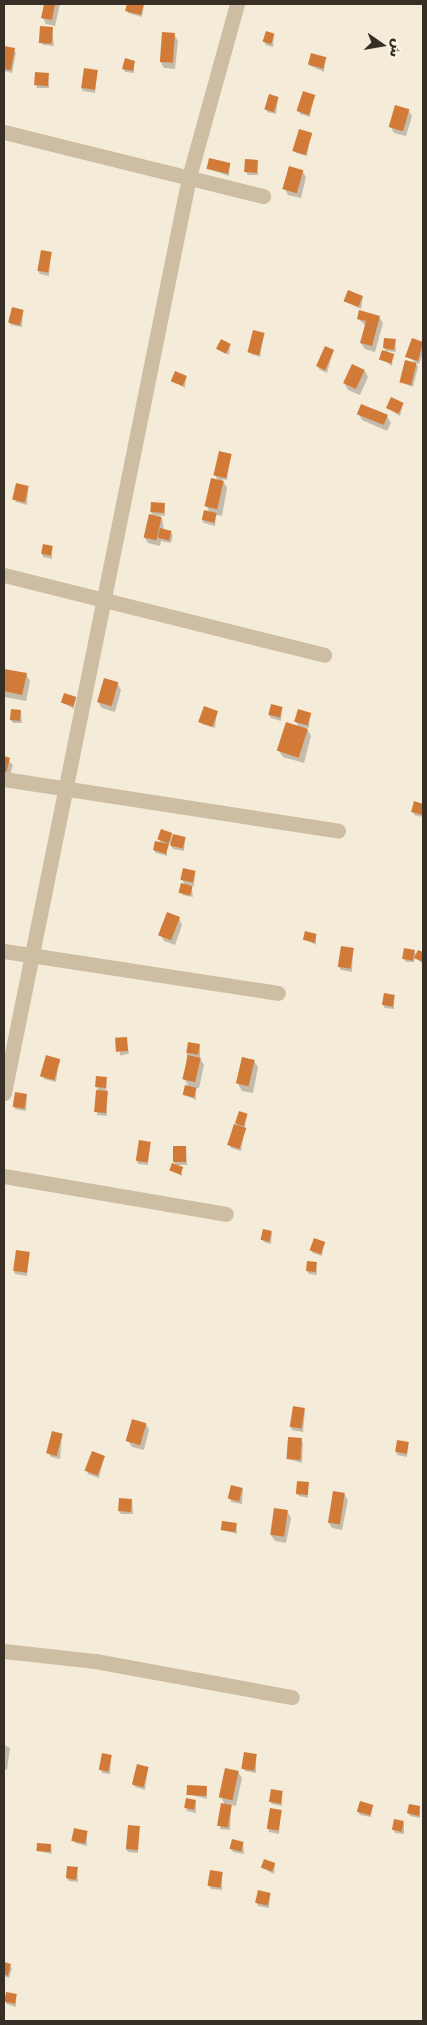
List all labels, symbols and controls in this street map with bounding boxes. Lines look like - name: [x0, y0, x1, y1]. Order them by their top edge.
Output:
- north arrow: [357, 20, 407, 70]
- text: ش: [387, 37, 407, 60]

